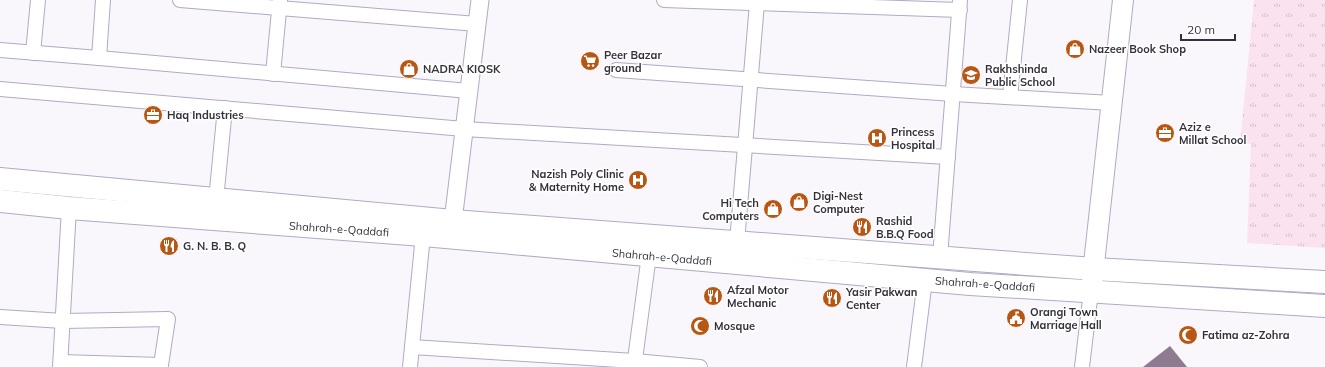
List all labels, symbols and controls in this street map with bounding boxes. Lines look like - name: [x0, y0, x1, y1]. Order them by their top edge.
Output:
- scale bar: [1181, 16, 1235, 42]
- text: 20 m: [1187, 22, 1215, 37]
- shop icon: Nazeer Book Shop: [1064, 38, 1086, 60]
- place label: Nazeer Book Shop: [1089, 42, 1186, 56]
- place label: Peer Bazar ground: [604, 48, 662, 75]
- supermarket icon: Peer Bazar ground: [579, 50, 601, 72]
- shop icon: NADRA KIOSK: [398, 58, 420, 80]
- place label: NADRA KIOSK: [423, 62, 501, 76]
- place label: Rakhshinda Public School: [985, 62, 1055, 89]
- school or university icon: Rakhshinda Public School: [960, 64, 982, 86]
- office icon: Haq Industries: [142, 104, 164, 126]
- place label: Haq Industries: [167, 108, 244, 122]
- place label: Aziz e Millat School: [1179, 120, 1246, 147]
- office icon: Aziz e Millat School: [1154, 122, 1176, 144]
- place label: Princess Hospital: [891, 125, 935, 152]
- hospital icon: Princess Hospital: [866, 127, 888, 149]
- place label: Nazish Poly Clinic & Maternity Home: [529, 167, 624, 194]
- hospital icon: Nazish Poly Clinic & Maternity Home: [627, 169, 649, 191]
- place label: Digi-Nest Computer: [813, 189, 865, 216]
- shop icon: Digi-Nest Computer: [788, 191, 810, 213]
- place label: Hi Tech Computers: [702, 196, 759, 223]
- shop icon: Hi Tech Computers: [762, 198, 784, 220]
- place label: Rashid B.B.Q Food: [876, 214, 934, 241]
- restaurant icon: Rashid B.B.Q Food: [851, 216, 873, 238]
- street label: Shahrah-e-Qaddafi: [289, 219, 389, 239]
- restaurant icon: G. N. B. B. Q: [158, 235, 180, 257]
- place label: G. N. B. B. Q: [183, 239, 246, 253]
- street label: Shahrah-e-Qaddafi: [611, 246, 713, 268]
- street label: Shahrah-e-Qaddafi: [935, 274, 1035, 294]
- place label: Afzal Motor Mechanic: [727, 283, 789, 310]
- restaurant icon: Afzal Motor Mechanic: [702, 285, 724, 307]
- place label: Yasir Pakwan Center: [845, 285, 917, 312]
- restaurant icon: Yasir Pakwan Center: [821, 287, 843, 309]
- place label: Orangi Town Marriage Hall: [1030, 305, 1102, 332]
- public building icon: Orangi Town Marriage Hall: [1005, 307, 1027, 329]
- mosque icon: Mosque: [689, 315, 711, 337]
- place label: Mosque: [714, 319, 755, 333]
- mosque icon: Fatima az-Zohra: [1177, 324, 1199, 346]
- place label: Fatima az-Zohra: [1202, 328, 1290, 342]

